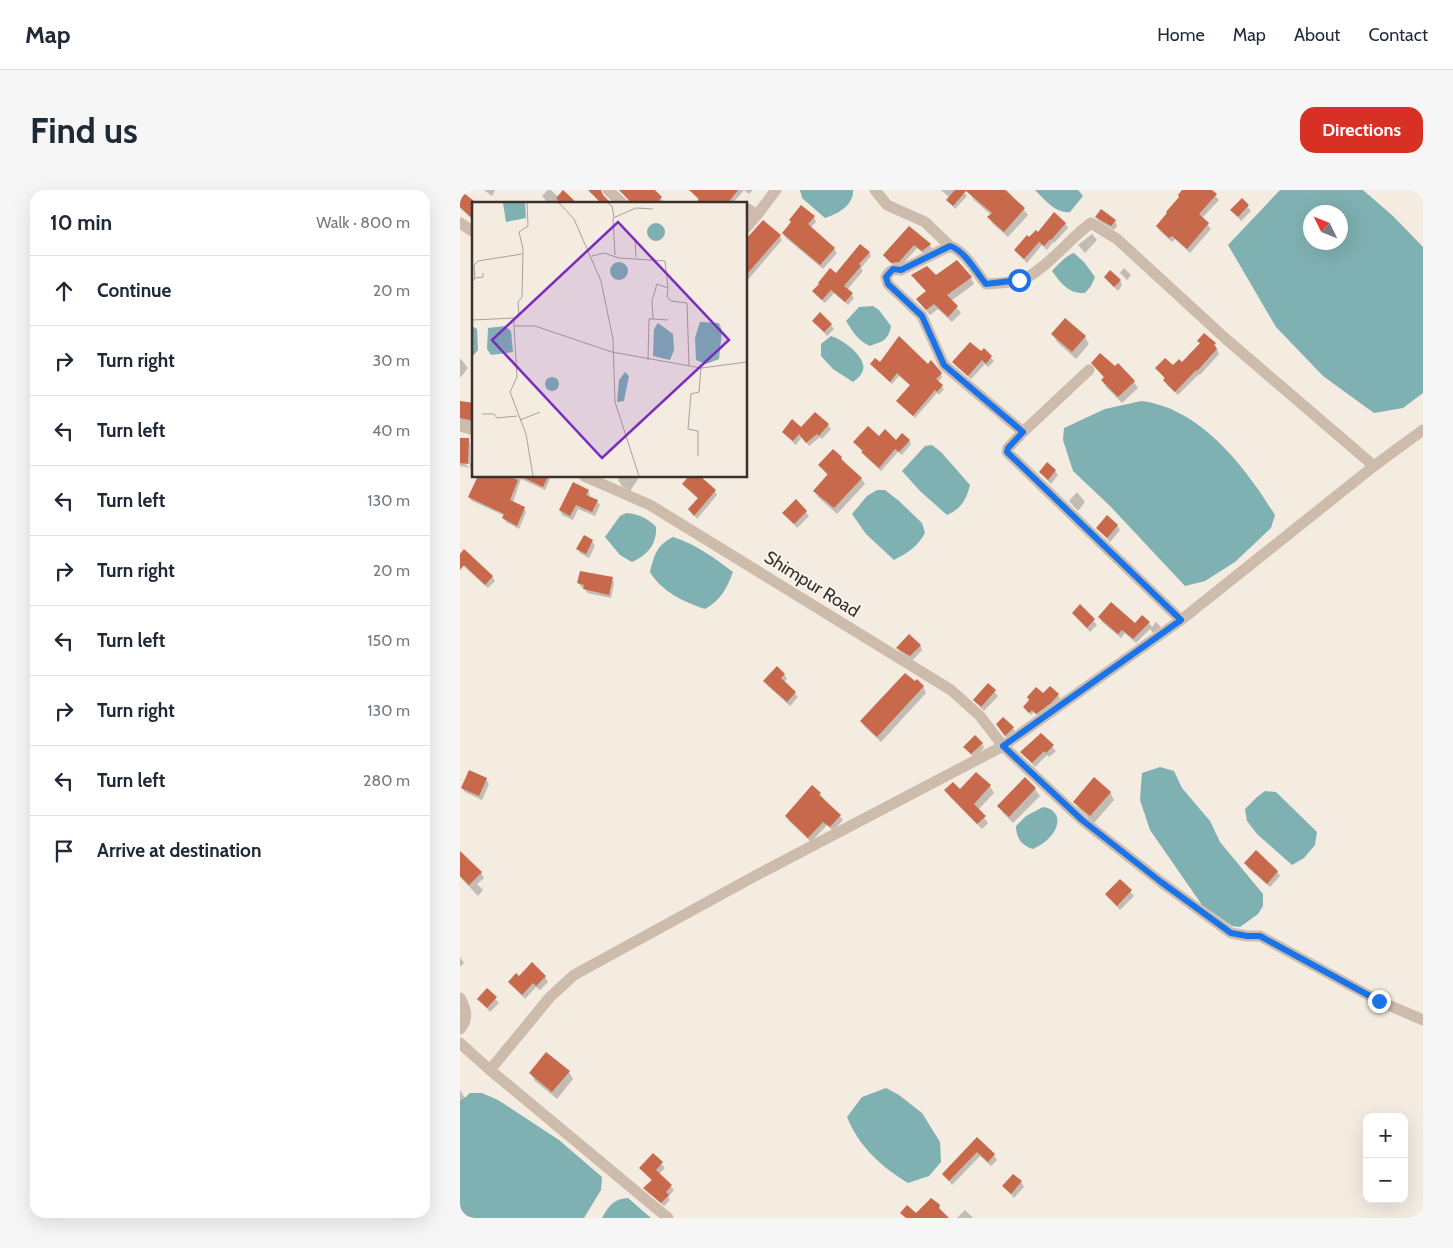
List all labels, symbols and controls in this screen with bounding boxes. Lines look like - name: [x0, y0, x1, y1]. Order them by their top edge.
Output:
- text: Map: [25, 20, 71, 49]
- text: Home: [1157, 24, 1205, 46]
- text: Map: [1233, 24, 1266, 46]
- text: About: [1294, 24, 1340, 46]
- text: Contact: [1368, 24, 1428, 46]
- button: Directions: [1300, 107, 1423, 153]
- text: Find us: [30, 109, 138, 152]
- inset map: [472, 202, 748, 478]
- north arrow: [1303, 205, 1348, 250]
- text: 10 min: [50, 210, 112, 235]
- text: Walk · 800 m: [316, 213, 410, 232]
- route start: [1008, 269, 1031, 292]
- icon: ahead: [50, 277, 78, 305]
- text: Continue: [97, 279, 171, 302]
- text: 20 m: [373, 281, 410, 300]
- icon: right: [50, 347, 78, 375]
- text: Turn right: [97, 349, 175, 372]
- text: 30 m: [373, 351, 410, 370]
- icon: left: [50, 417, 78, 445]
- text: Turn left: [97, 419, 165, 442]
- text: 40 m: [372, 421, 410, 440]
- icon: left: [50, 487, 78, 515]
- text: Turn left: [97, 489, 165, 512]
- text: 130 m: [367, 491, 410, 510]
- street label: Shimpur Road: [760, 546, 864, 622]
- icon: right: [50, 557, 78, 585]
- text: Turn right: [97, 559, 175, 582]
- text: 20 m: [373, 561, 410, 580]
- icon: left: [50, 627, 78, 655]
- text: Turn left: [97, 629, 165, 652]
- text: 150 m: [367, 631, 410, 650]
- icon: right: [50, 697, 78, 725]
- text: Turn right: [97, 699, 175, 722]
- text: 130 m: [367, 701, 410, 720]
- icon: left: [50, 767, 78, 795]
- text: Turn left: [97, 769, 165, 792]
- text: 280 m: [363, 771, 410, 790]
- icon: arrive: [50, 837, 78, 865]
- text: Arrive at destination: [97, 839, 261, 862]
- route end: [1368, 990, 1391, 1013]
- map controls: [1363, 1113, 1408, 1203]
- button: +: [1363, 1113, 1408, 1158]
- button: −: [1363, 1158, 1408, 1203]

